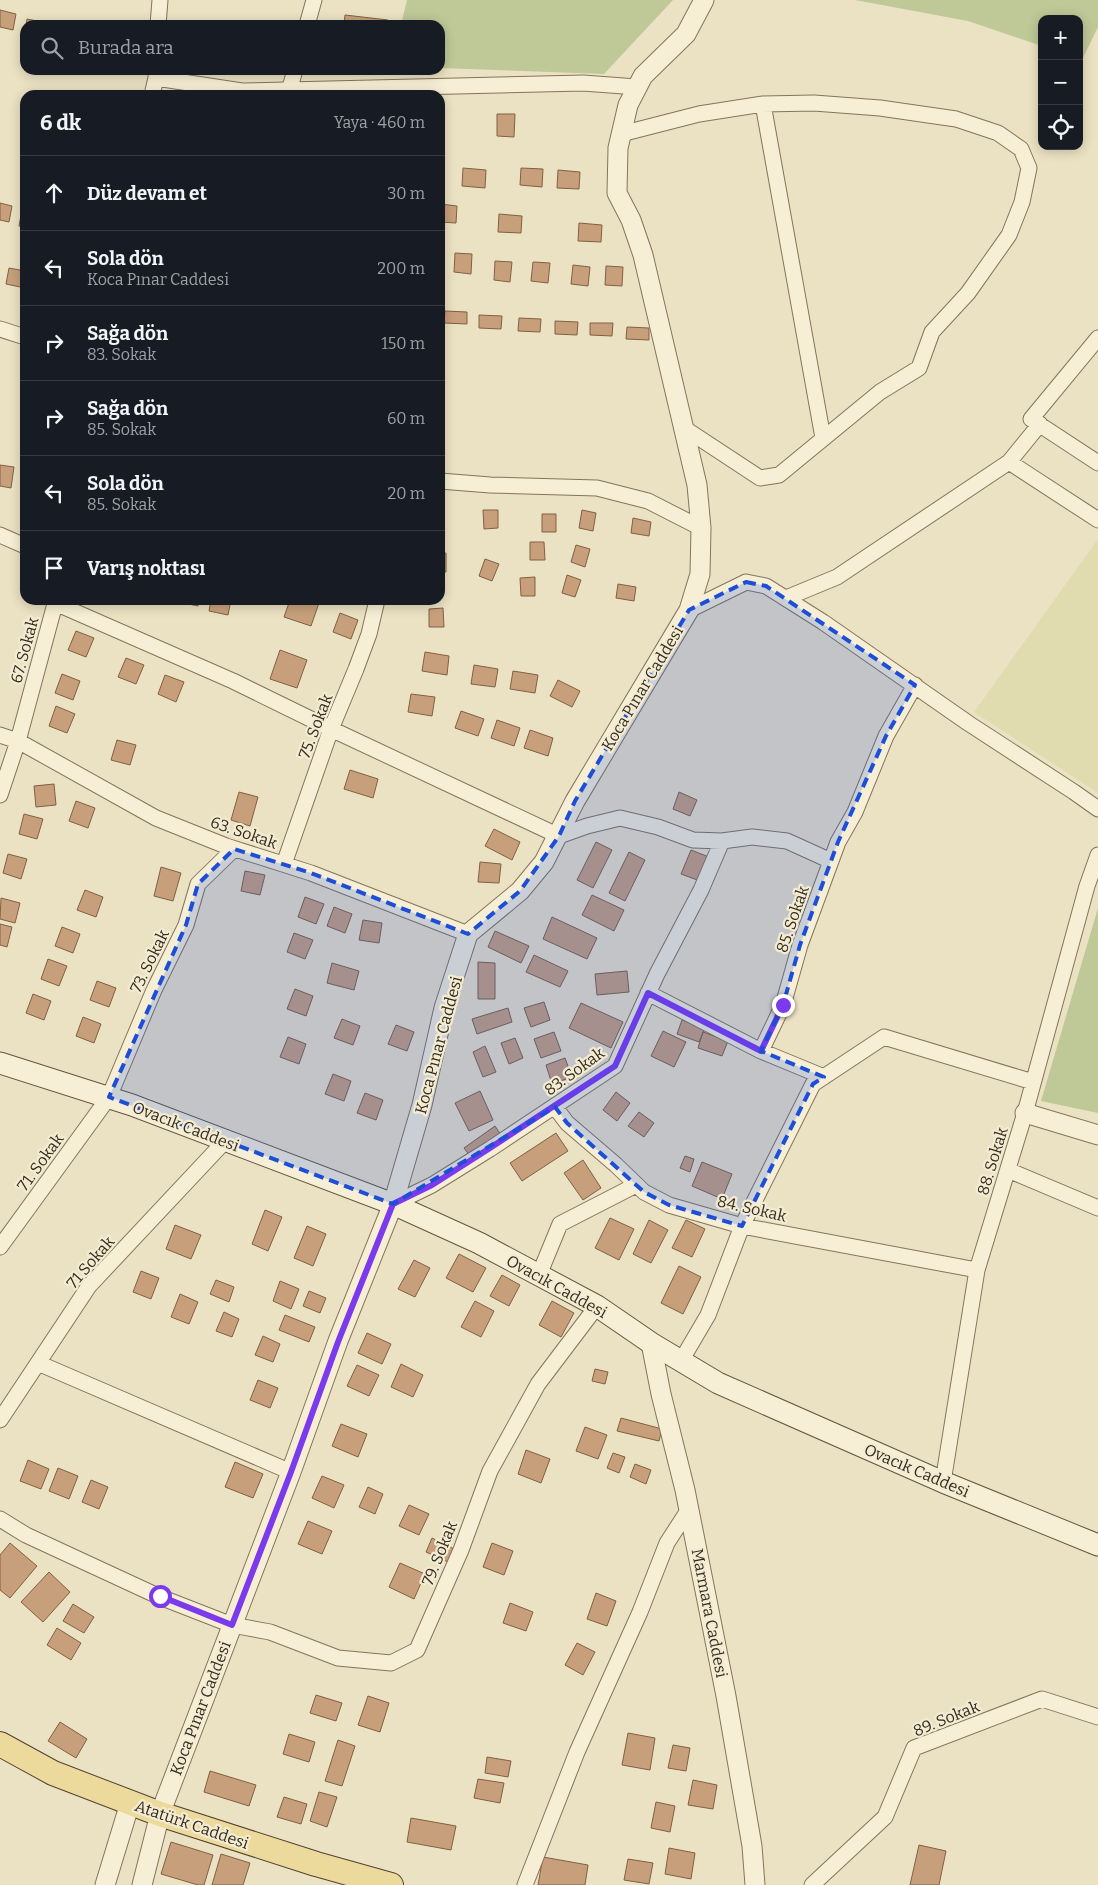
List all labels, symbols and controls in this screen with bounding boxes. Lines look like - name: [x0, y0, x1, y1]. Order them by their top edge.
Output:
- map controls: [1038, 15, 1083, 150]
- button: +: [1038, 15, 1083, 60]
- search box: [20, 20, 445, 75]
- icon: search: [38, 34, 66, 62]
- text: Burada ara: [78, 36, 174, 59]
- button: −: [1038, 60, 1083, 105]
- button: locate: [1038, 105, 1083, 150]
- text: 6 dk: [40, 110, 81, 136]
- text: Yaya · 460 m: [334, 113, 425, 132]
- icon: ahead: [40, 179, 68, 207]
- text: Düz devam et: [87, 182, 207, 205]
- text: 30 m: [387, 184, 425, 203]
- text: Sola dön: [87, 247, 164, 270]
- icon: left: [40, 254, 68, 282]
- text: 200 m: [377, 259, 425, 278]
- text: Koca Pınar Caddesi: [87, 270, 229, 289]
- text: Sağa dön: [87, 322, 168, 345]
- icon: right: [40, 329, 68, 357]
- text: 150 m: [381, 334, 425, 353]
- text: 83. Sokak: [87, 345, 156, 364]
- text: Sağa dön: [87, 397, 168, 420]
- icon: right: [40, 404, 68, 432]
- text: 60 m: [387, 409, 425, 428]
- text: 85. Sokak: [87, 420, 156, 439]
- text: Sola dön: [87, 472, 164, 495]
- icon: left: [40, 479, 68, 507]
- text: 20 m: [388, 484, 425, 503]
- text: 85. Sokak: [87, 495, 156, 514]
- icon: arrive: [40, 554, 68, 582]
- text: Varış noktası: [87, 557, 205, 580]
- street label: 67. Sokak: [7, 615, 42, 685]
- street label: Koca Pınar Caddesi: [598, 622, 687, 754]
- street label: 75. Sokak: [294, 691, 336, 761]
- street label: 63. Sokak: [208, 812, 280, 853]
- street label: 85. Sokak: [772, 883, 813, 955]
- street label: 73. Sokak: [126, 927, 173, 996]
- street label: Koca Pınar Caddesi: [411, 974, 466, 1116]
- route end: [772, 994, 795, 1017]
- street label: 83. Sokak: [541, 1043, 608, 1099]
- street label: Ovacık Caddesi: [130, 1097, 242, 1156]
- street label: 88. Sokak: [973, 1125, 1012, 1197]
- street label: 71. Sokak: [13, 1130, 68, 1195]
- street label: 84. Sokak: [715, 1191, 788, 1226]
- street label: 71 Sokak: [63, 1232, 118, 1292]
- street label: Ovacık Caddesi: [503, 1251, 611, 1322]
- street label: Ovacık Caddesi: [861, 1440, 972, 1501]
- street label: 79. Sokak: [418, 1518, 461, 1588]
- street label: Marmara Caddesi: [688, 1547, 731, 1679]
- route start: [149, 1585, 172, 1608]
- street label: Koca Pınar Caddesi: [166, 1638, 235, 1778]
- street label: 89. Sokak: [910, 1697, 982, 1740]
- street label: Atatürk Caddesi: [133, 1796, 251, 1853]

